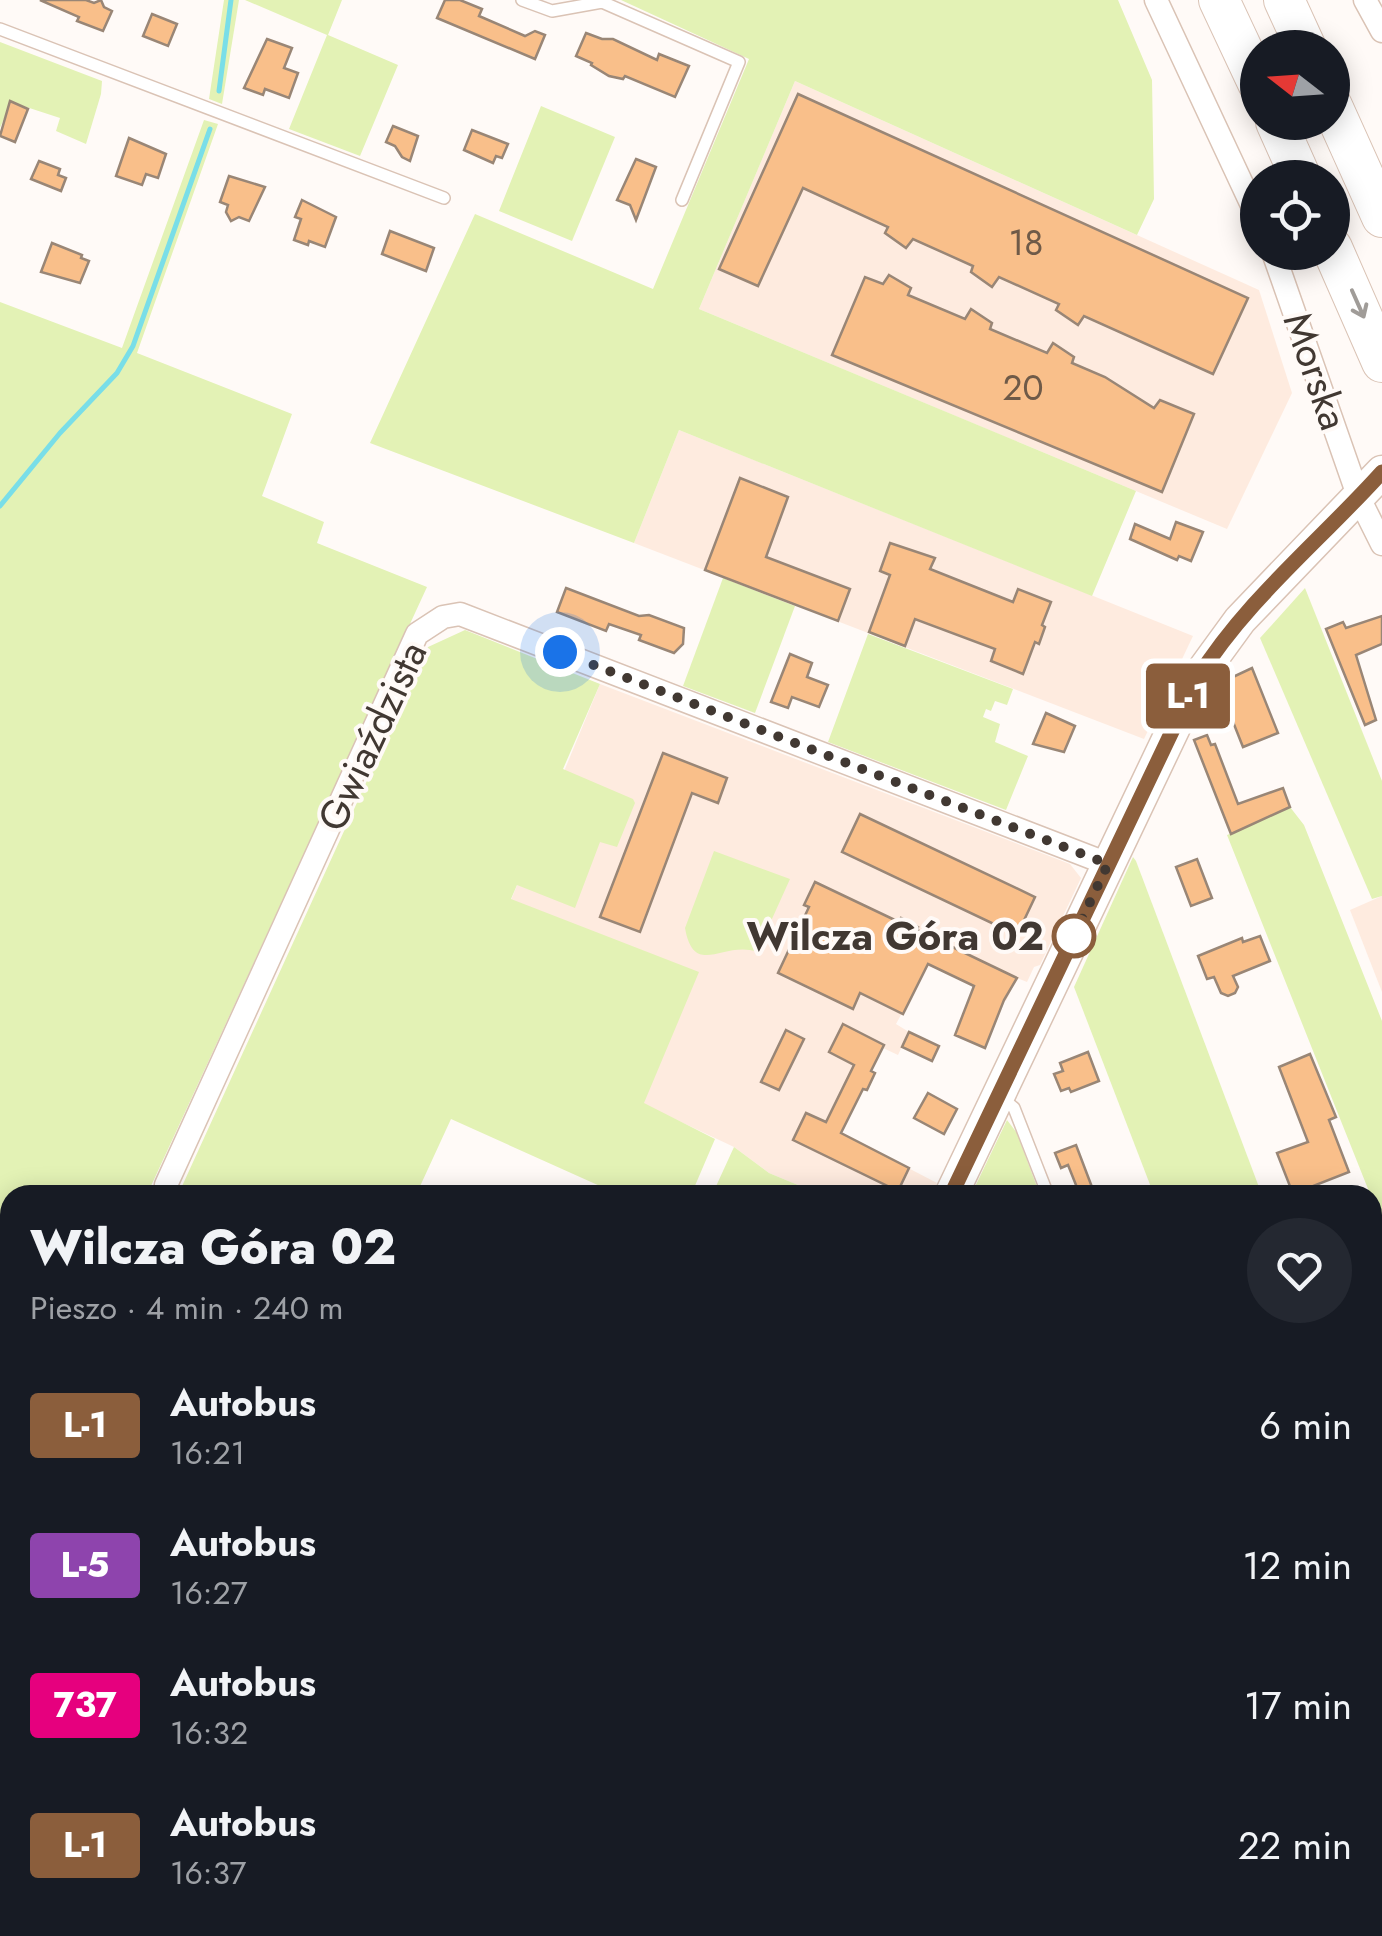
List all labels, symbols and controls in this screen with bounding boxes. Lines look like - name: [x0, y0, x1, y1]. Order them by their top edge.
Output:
- north arrow: [1240, 30, 1350, 140]
- map controls: [1240, 30, 1350, 270]
- button: locate: [1240, 160, 1350, 270]
- house number: 18: [1009, 218, 1043, 268]
- one-way arrow: [1350, 288, 1368, 319]
- street label: Morska: [1269, 304, 1363, 438]
- house number: 20: [1003, 363, 1043, 413]
- your location: [535, 627, 585, 677]
- street label: Gwiaździsta: [303, 632, 441, 840]
- line badge: L-1: [1130, 664, 1246, 728]
- text: L-1: [1166, 671, 1210, 721]
- place label: Wilcza Góra 02: [746, 907, 1044, 965]
- marker: Wilcza Góra 02: [1053, 915, 1095, 957]
- text: Wilcza Góra 02: [30, 1213, 396, 1282]
- button: heart: [1247, 1218, 1352, 1323]
- text: Pieszo · 4 min · 240 m: [30, 1285, 344, 1331]
- text: Autobus: [170, 1375, 316, 1430]
- text: 6 min: [1259, 1398, 1352, 1453]
- text: L-1: [63, 1400, 107, 1450]
- text: 16:21: [170, 1430, 245, 1476]
- text: Autobus: [170, 1515, 316, 1570]
- text: 12 min: [1242, 1538, 1352, 1593]
- text: L-5: [61, 1540, 109, 1590]
- text: 16:27: [170, 1570, 247, 1616]
- text: Autobus: [170, 1655, 316, 1710]
- text: 17 min: [1244, 1678, 1352, 1733]
- text: 737: [53, 1680, 117, 1730]
- text: 16:32: [170, 1710, 248, 1756]
- text: Autobus: [170, 1795, 316, 1850]
- text: 22 min: [1238, 1818, 1352, 1873]
- text: L-1: [63, 1820, 107, 1870]
- text: 16:37: [170, 1850, 246, 1896]

